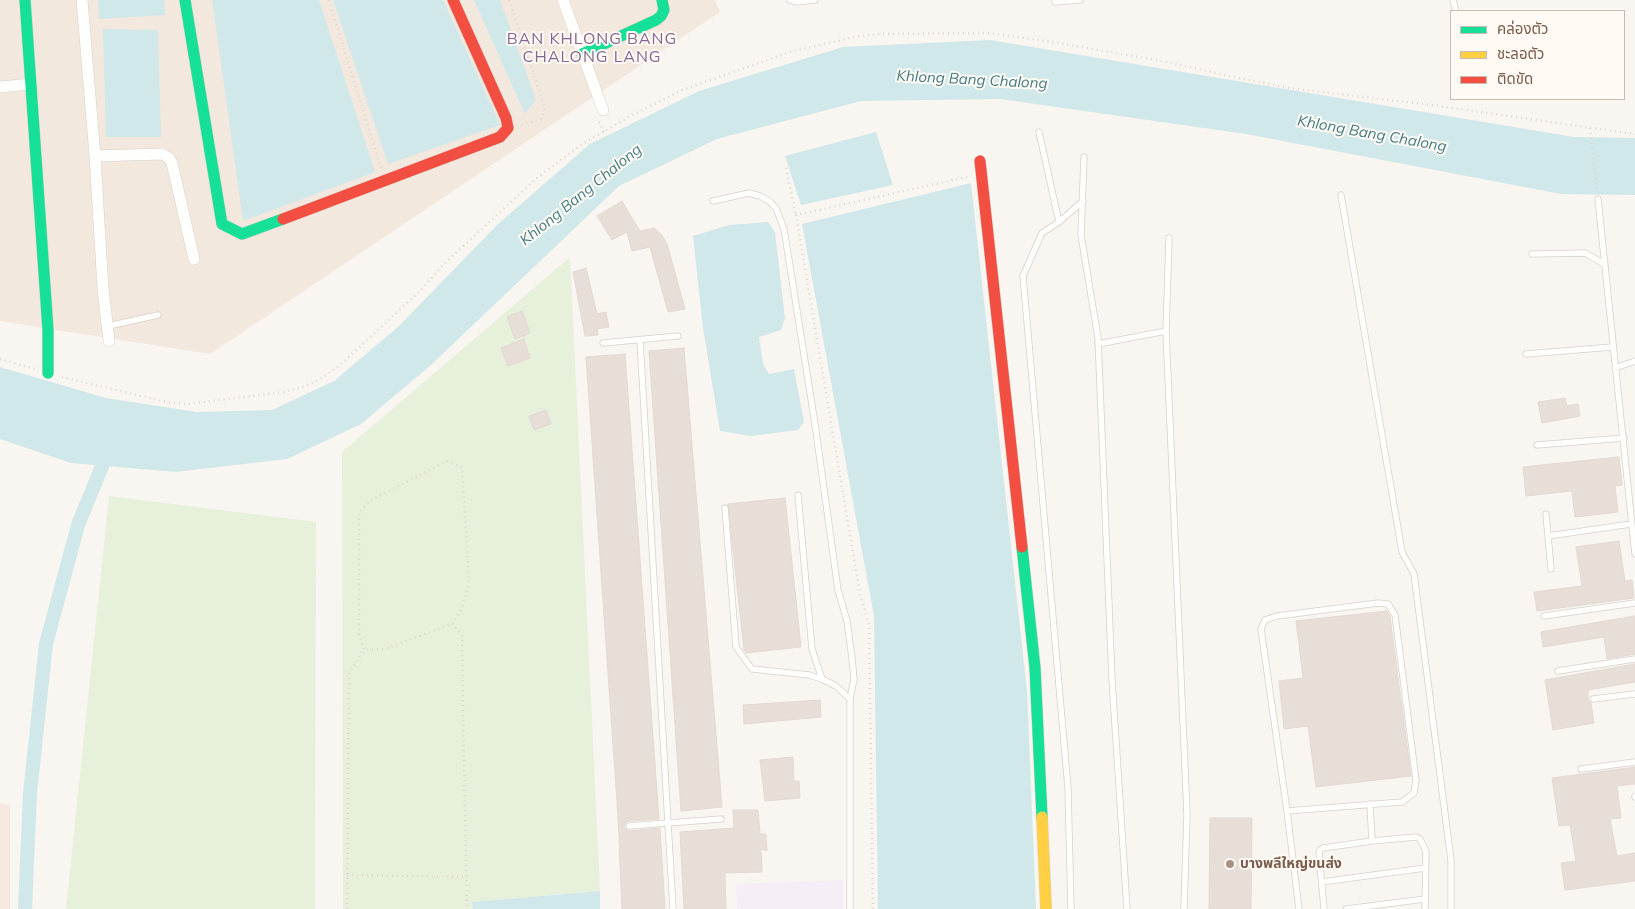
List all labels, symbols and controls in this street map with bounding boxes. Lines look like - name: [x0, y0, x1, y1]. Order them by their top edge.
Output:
- legend: [1450, 10, 1625, 100]
- text: คล่องตัว: [1497, 19, 1548, 38]
- district label: BAN KHLONG BANG CHALONG LANG: [505, 29, 679, 67]
- text: ชะลอตัว: [1497, 44, 1544, 63]
- water label: Khlong Bang Chalong: [896, 67, 1048, 93]
- text: ติดขัด: [1497, 69, 1533, 88]
- water label: Khlong Bang Chalong: [1296, 112, 1448, 156]
- water label: Khlong Bang Chalong: [517, 140, 645, 250]
- place label: บางพลีใหญ่ขนส่ง: [1240, 856, 1342, 872]
- marker: บางพลีใหญ่ขนส่ง: [1224, 858, 1236, 870]

